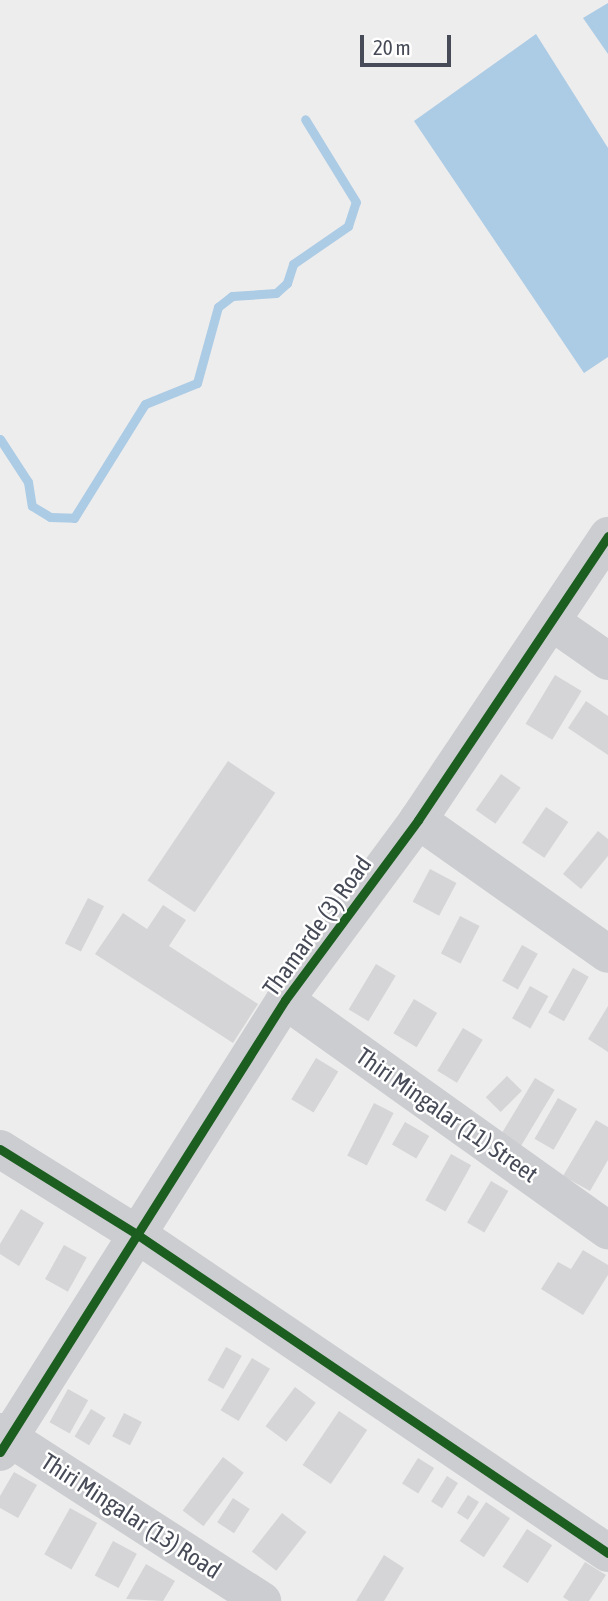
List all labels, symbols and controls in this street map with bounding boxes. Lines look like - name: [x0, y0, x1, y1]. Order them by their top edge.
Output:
- scale bar: [363, 21, 454, 65]
- text: 20 m: [373, 35, 411, 59]
- street label: Thamarde (3) Road: [257, 850, 377, 1002]
- street label: Thiri Mingalar (11) Street: [351, 1041, 543, 1189]
- street label: Thiri Mingalar (13) Road: [36, 1447, 226, 1585]

